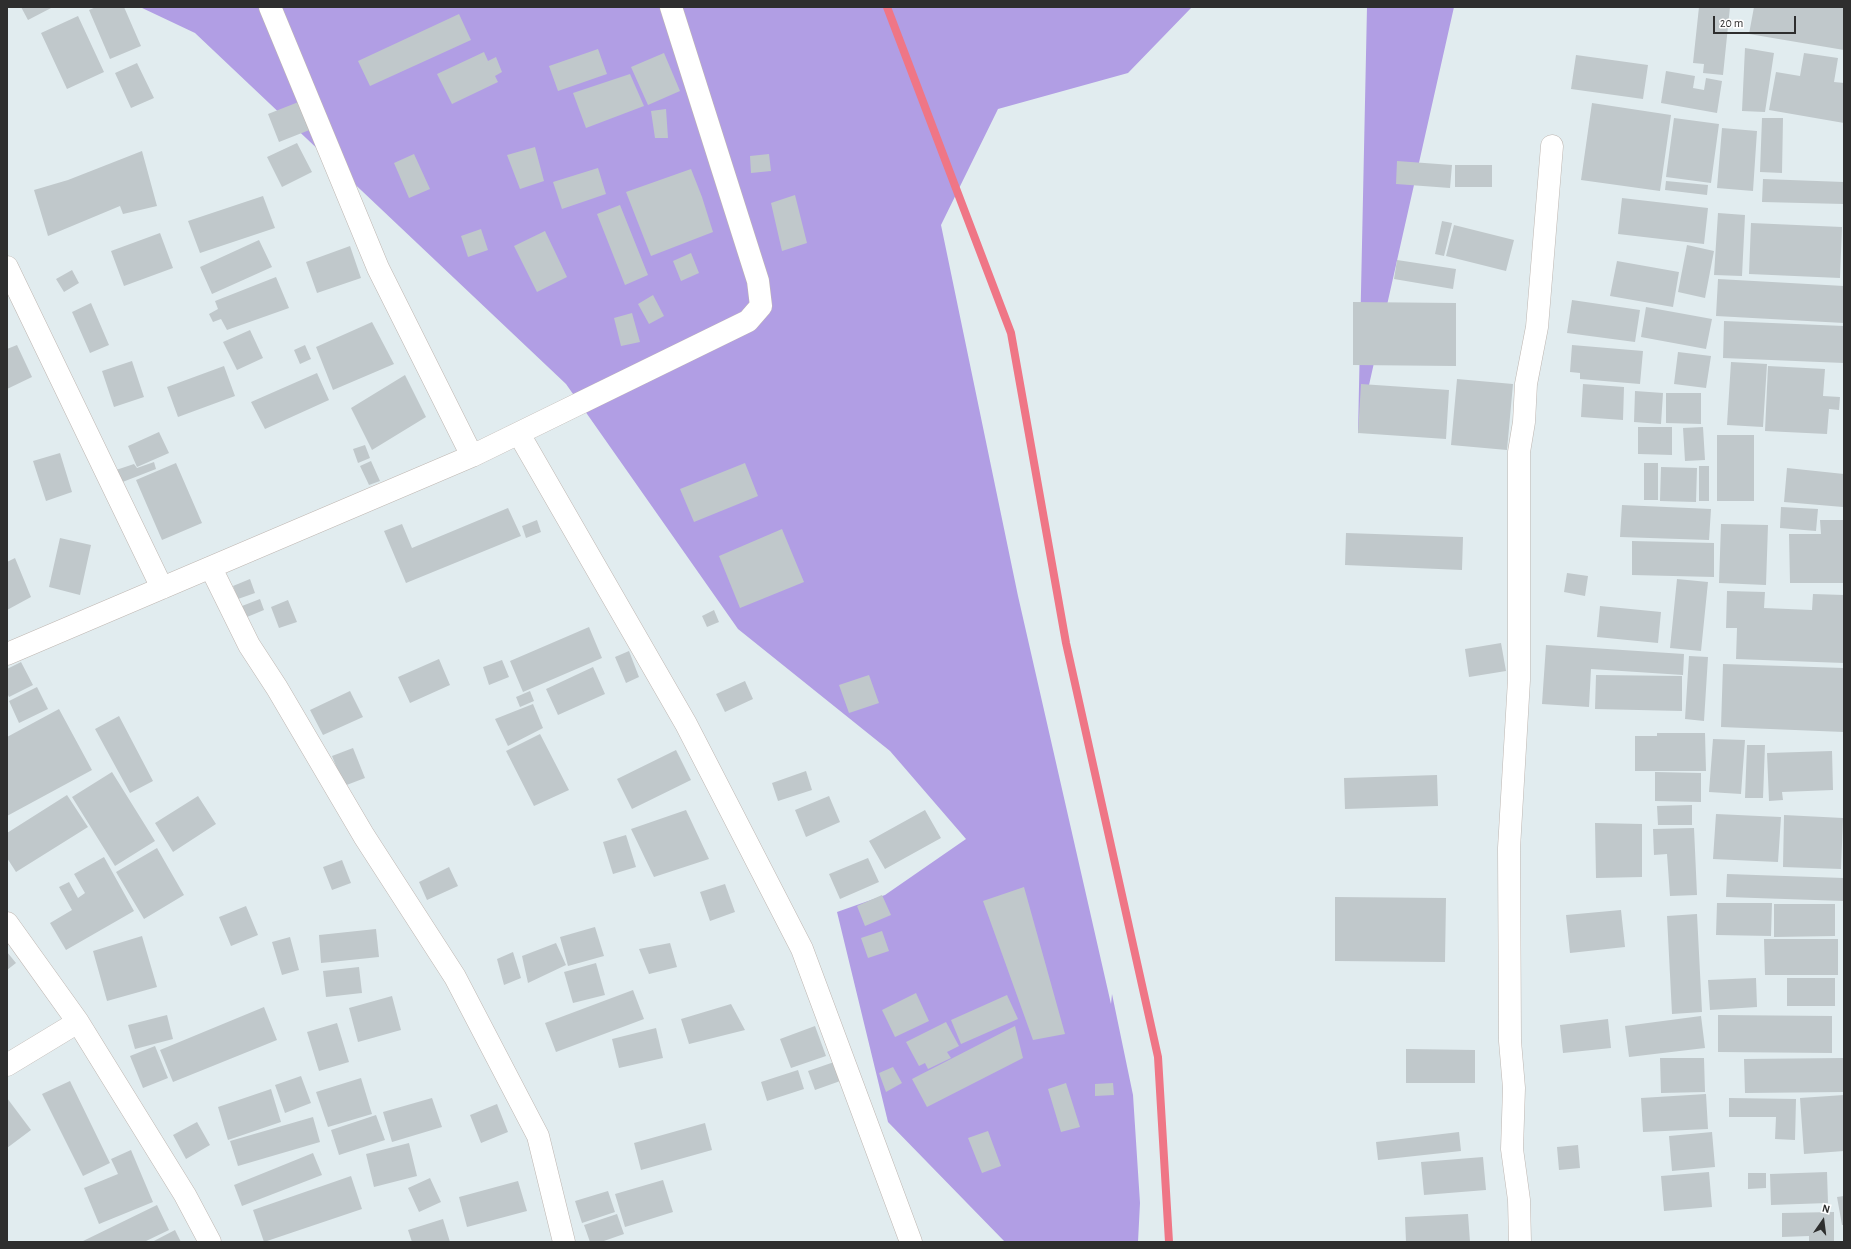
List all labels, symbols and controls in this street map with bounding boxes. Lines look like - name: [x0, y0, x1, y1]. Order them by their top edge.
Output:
- scale bar: [1715, 8, 1798, 34]
- text: 20 m: [1720, 17, 1743, 29]
- north arrow: [1803, 1201, 1843, 1241]
- text: N: [1821, 1203, 1831, 1215]

